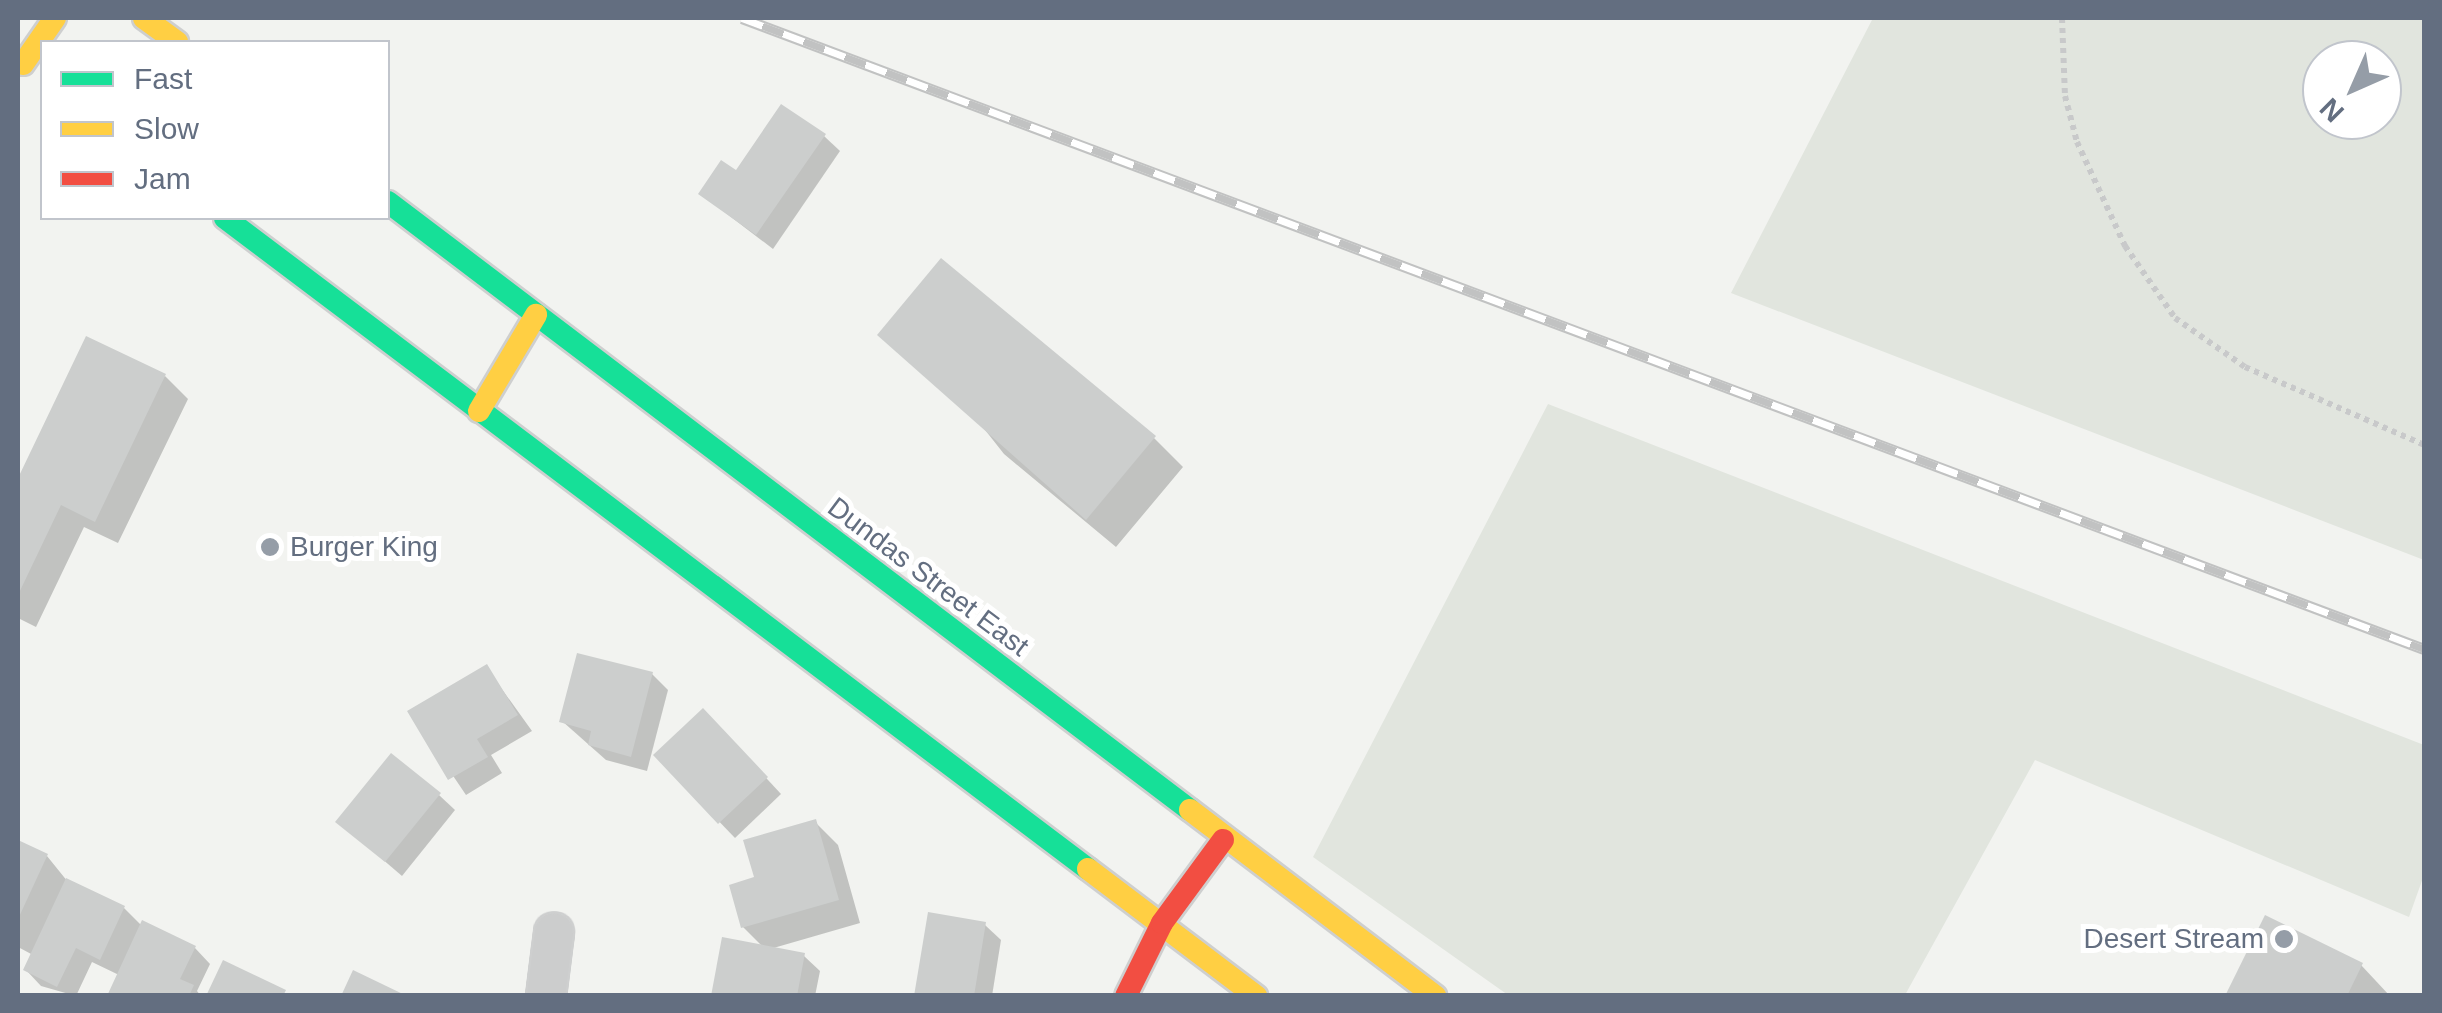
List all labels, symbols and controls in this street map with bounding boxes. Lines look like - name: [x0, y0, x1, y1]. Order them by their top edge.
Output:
- legend: [40, 40, 390, 220]
- north arrow: [2302, 40, 2402, 140]
- text: Fast: [134, 62, 192, 95]
- text: N: [2314, 92, 2350, 128]
- text: Slow: [134, 112, 199, 145]
- text: Jam: [134, 162, 191, 195]
- street label: Dundas Street East: [821, 491, 1035, 663]
- place label: Burger King: [290, 530, 438, 564]
- marker: Burger King: [259, 536, 281, 558]
- place label: Desert Stream: [2084, 922, 2264, 956]
- marker: Desert Stream: [2273, 928, 2295, 950]

